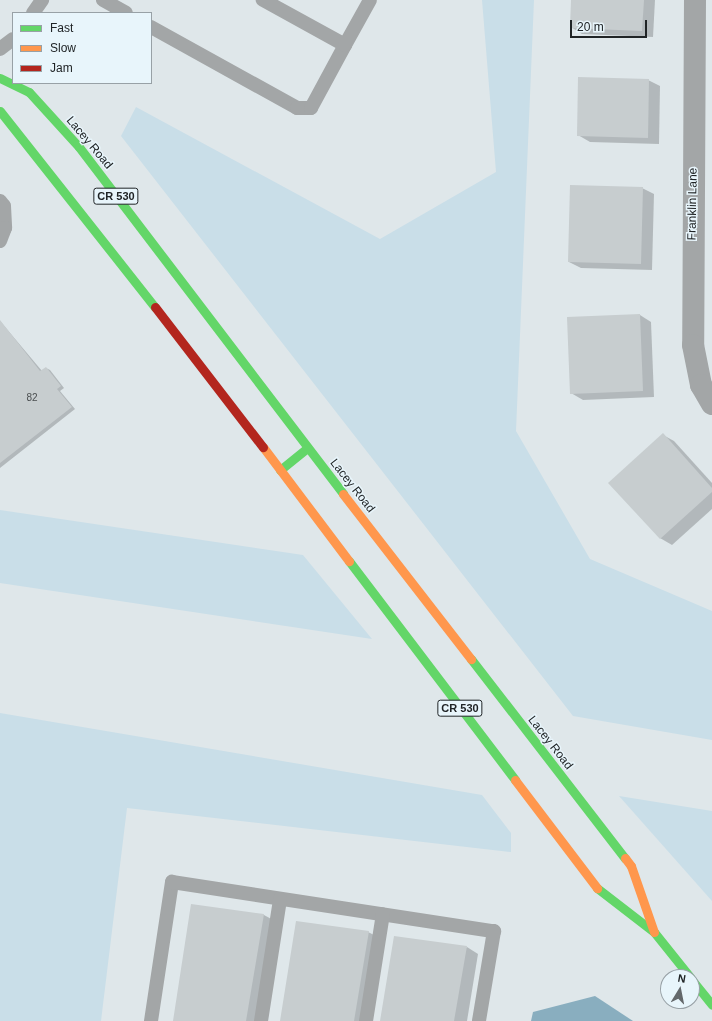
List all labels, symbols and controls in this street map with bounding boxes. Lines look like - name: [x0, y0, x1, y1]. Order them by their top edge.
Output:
- legend: [12, 12, 152, 84]
- scale bar: [572, 12, 649, 38]
- text: 20 m: [577, 20, 604, 34]
- text: Fast: [50, 21, 73, 35]
- text: Slow: [50, 41, 76, 55]
- text: Jam: [50, 61, 73, 75]
- street label: Lacey Road: [63, 114, 115, 172]
- street label: Franklin Lane: [685, 168, 701, 240]
- road number: CR 530: [93, 187, 139, 205]
- house number: 82: [26, 392, 38, 404]
- street label: Lacey Road: [327, 456, 377, 516]
- road number: CR 530: [437, 699, 483, 717]
- street label: Lacey Road: [525, 713, 575, 773]
- north arrow: [660, 969, 700, 1009]
- text: N: [677, 972, 687, 985]

